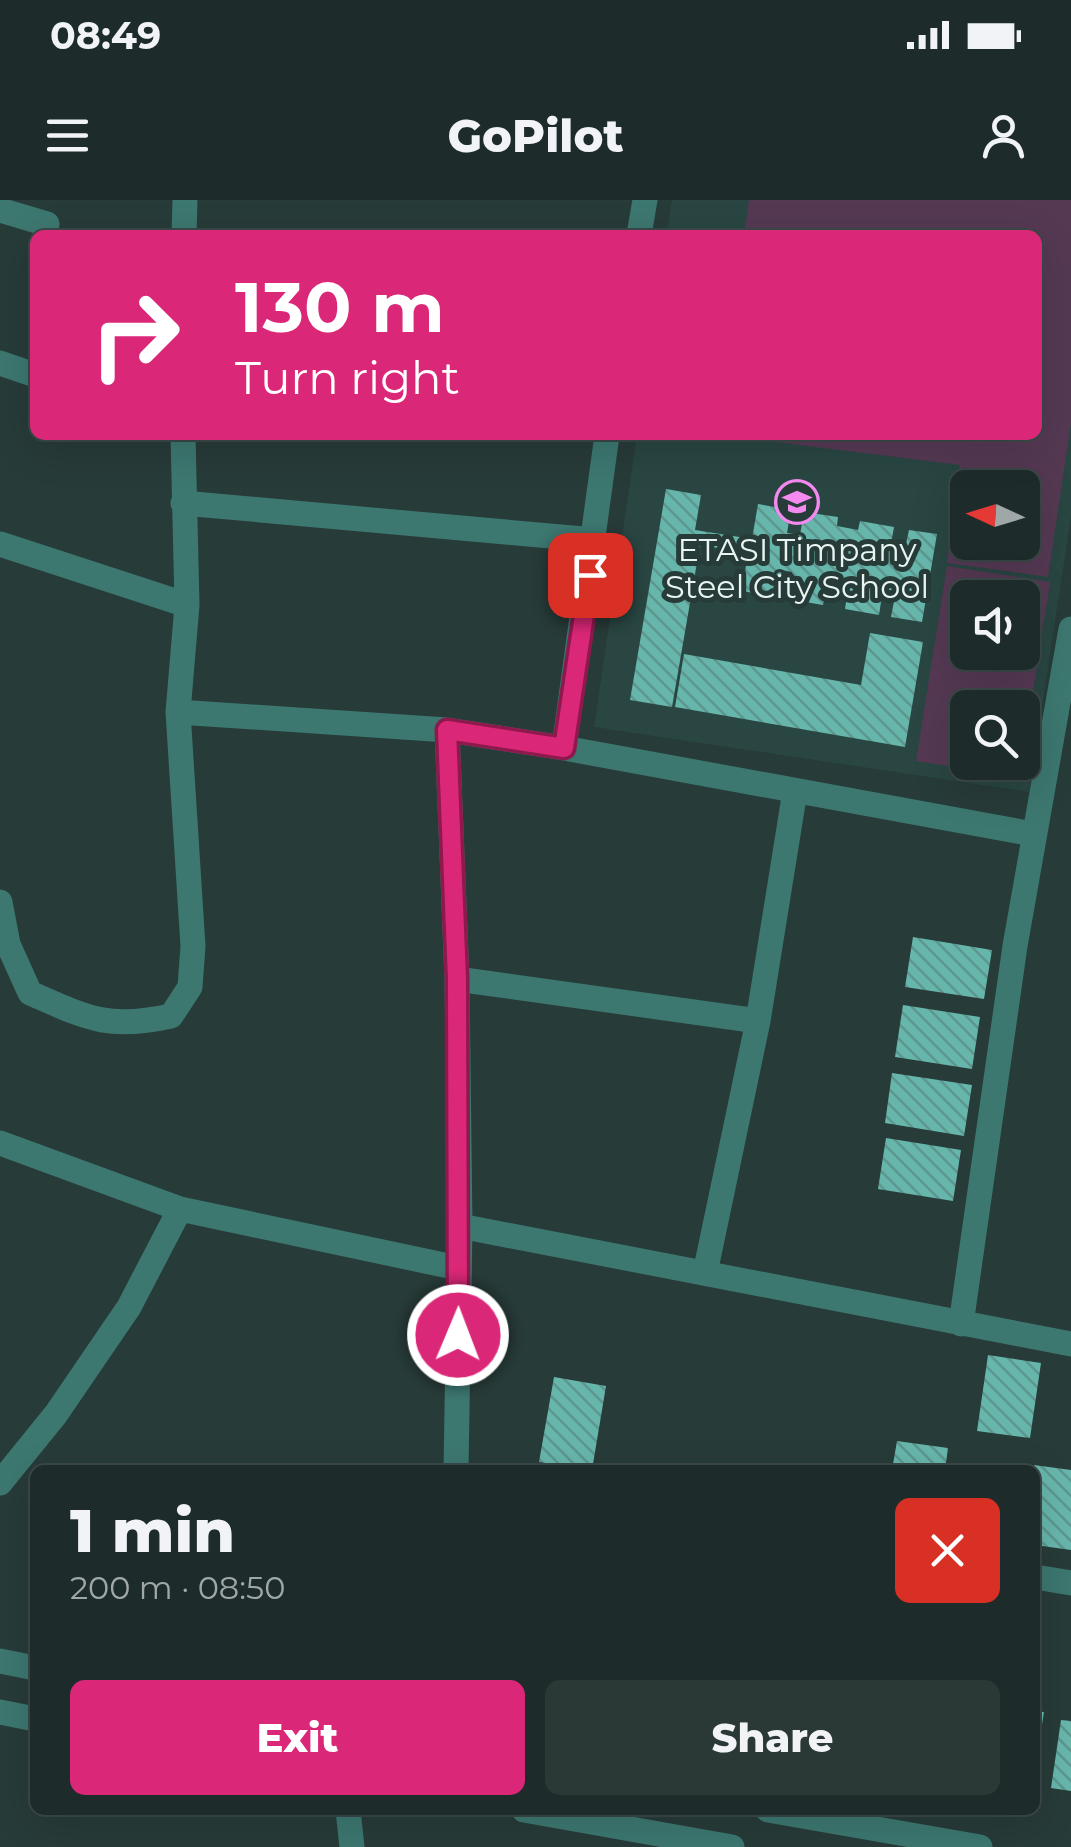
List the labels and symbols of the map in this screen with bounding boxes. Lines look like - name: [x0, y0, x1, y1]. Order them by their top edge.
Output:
- north arrow: [950, 470, 1040, 560]
- school or university icon: ETASI Timpany Steel City School: [774, 479, 820, 525]
- place label: ETASI Timpany Steel City School: [665, 530, 929, 606]
- pin: [548, 533, 633, 618]
- position arrow: [406, 1283, 510, 1387]

